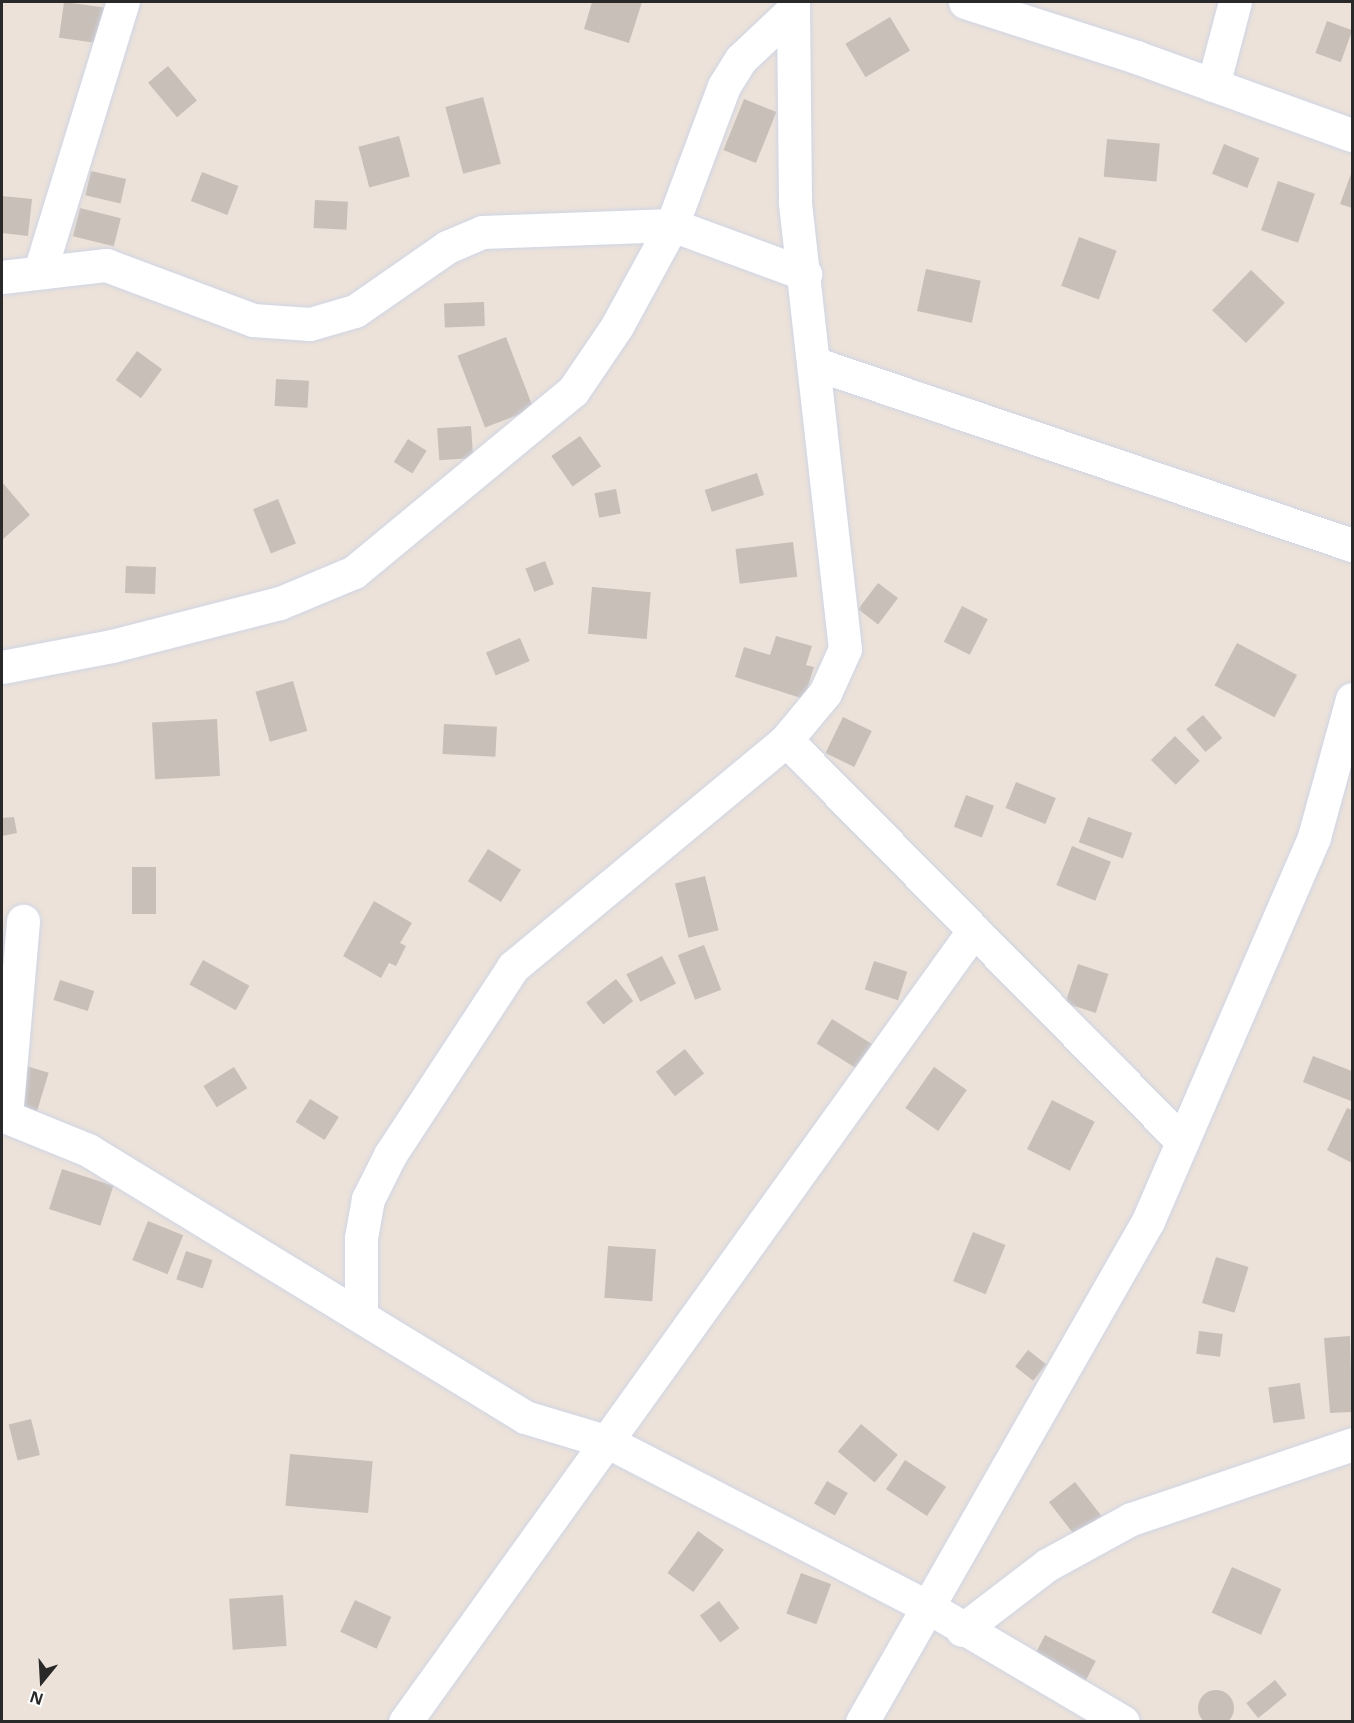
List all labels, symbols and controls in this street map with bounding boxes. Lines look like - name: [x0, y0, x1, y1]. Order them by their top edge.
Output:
- north arrow: [12, 1651, 72, 1711]
- text: N: [27, 1686, 46, 1711]

